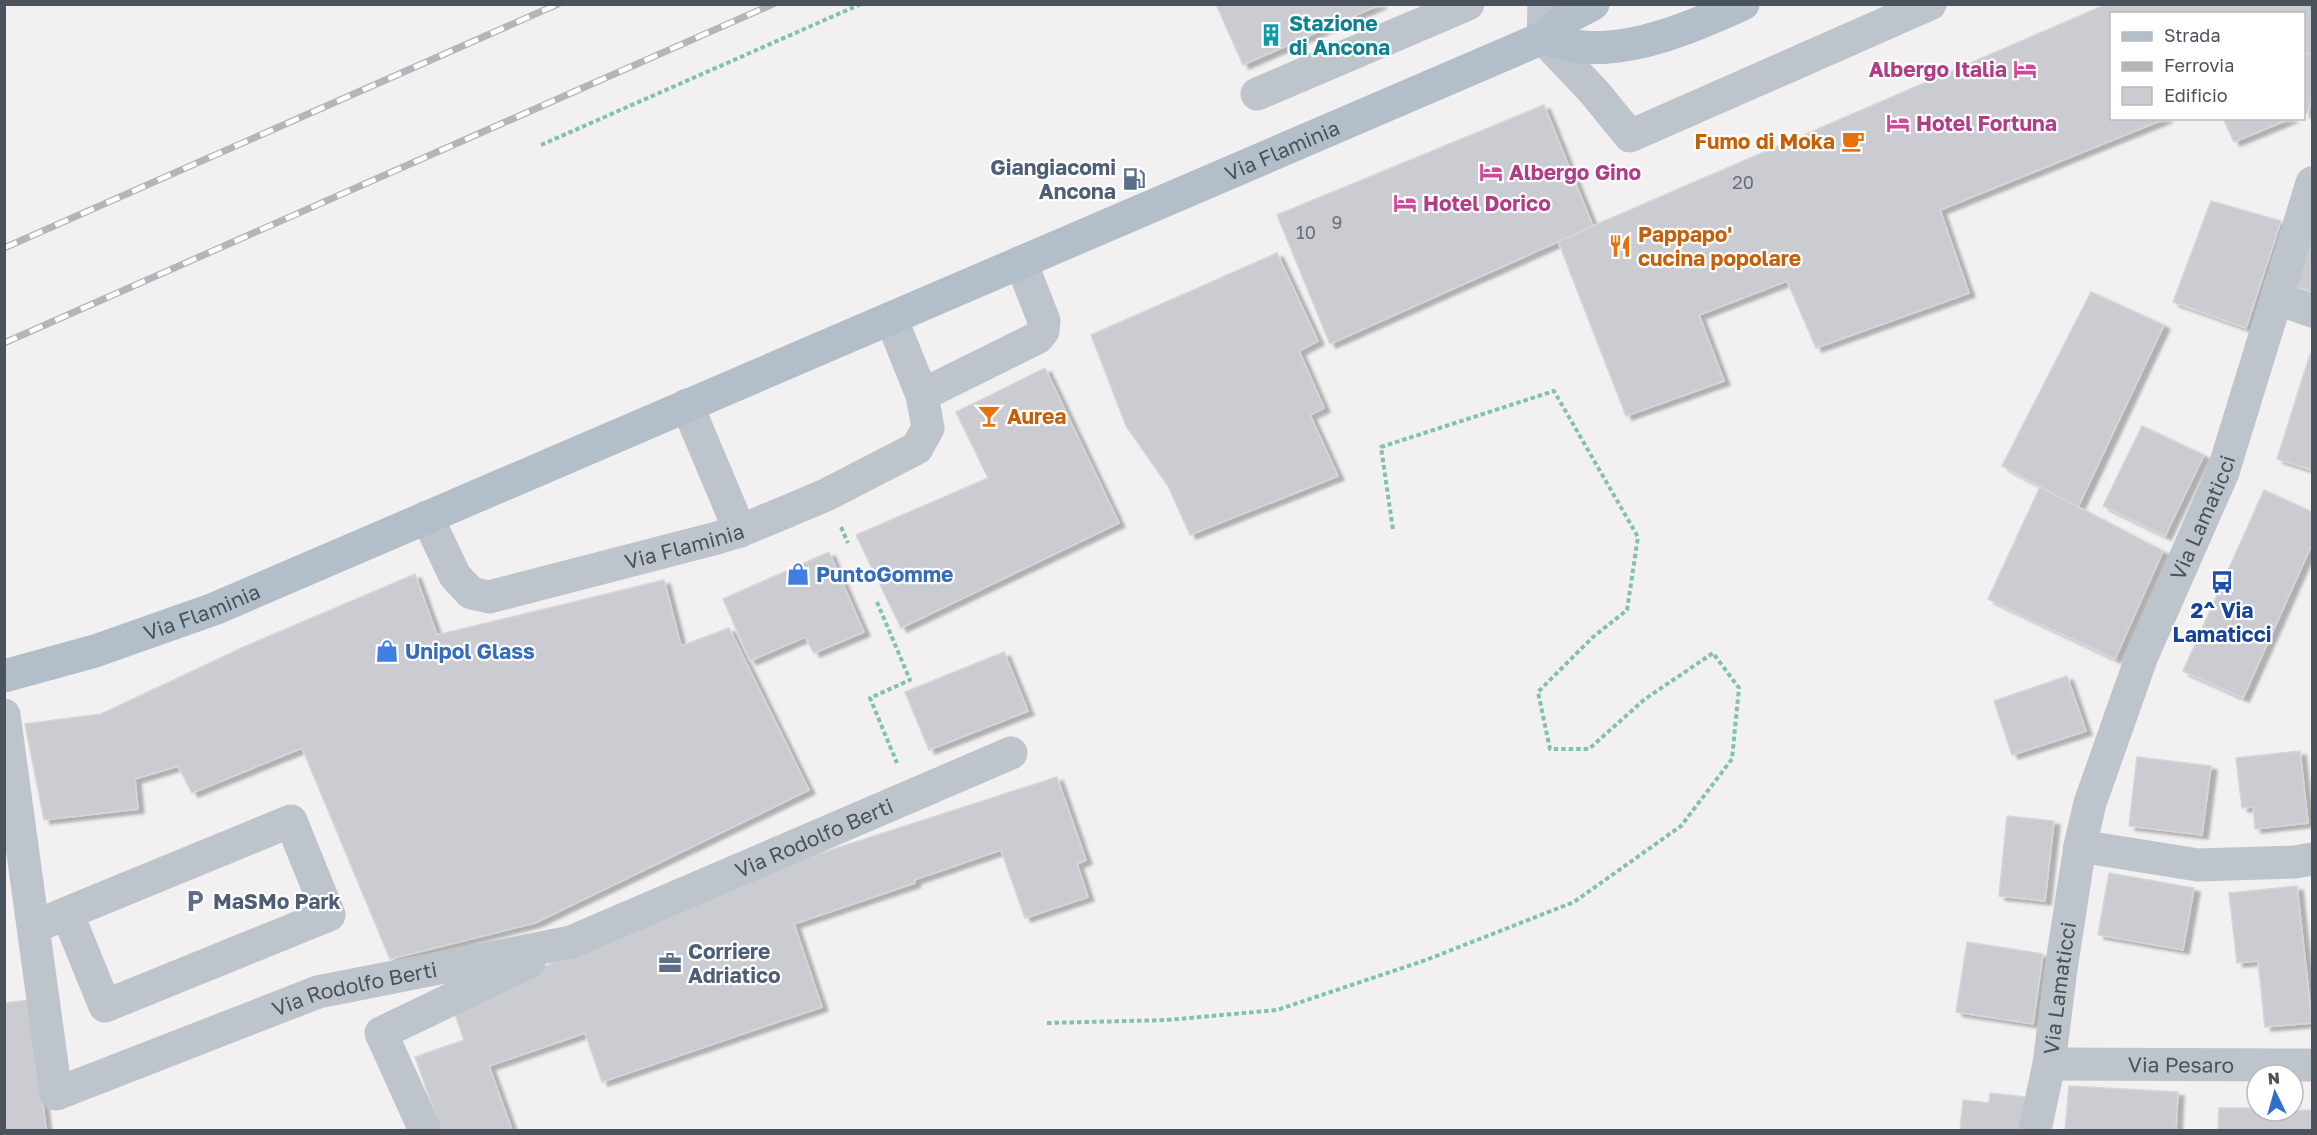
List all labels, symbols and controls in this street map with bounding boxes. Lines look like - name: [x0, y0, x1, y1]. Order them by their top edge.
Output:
- place label: Stazione di Ancona: [1289, 10, 1390, 60]
- legend: [2110, 12, 2305, 120]
- building icon: Stazione di Ancona: [1258, 22, 1284, 48]
- text: Strada: [2164, 24, 2221, 46]
- text: Ferrovia: [2164, 54, 2234, 76]
- place label: Albergo Italia: [1869, 56, 2007, 82]
- hotel icon: Albergo Italia: [2012, 56, 2038, 82]
- text: Edificio: [2164, 84, 2228, 106]
- hotel icon: Hotel Fortuna: [1885, 110, 1911, 136]
- place label: Hotel Fortuna: [1916, 110, 2057, 136]
- street label: Via Flaminia: [1221, 114, 1343, 186]
- place label: Fumo di Moka: [1694, 128, 1835, 154]
- cafe icon: Fumo di Moka: [1840, 128, 1866, 154]
- place label: Giangiacomi Ancona: [990, 154, 1116, 204]
- hotel icon: Albergo Gino: [1478, 159, 1504, 185]
- place label: Albergo Gino: [1509, 159, 1641, 185]
- fuel station icon: Giangiacomi Ancona: [1121, 166, 1147, 192]
- house number: 20: [1732, 171, 1754, 193]
- hotel icon: Hotel Dorico: [1392, 190, 1418, 216]
- place label: Hotel Dorico: [1423, 190, 1551, 216]
- house number: 9: [1332, 211, 1342, 233]
- house number: 10: [1296, 221, 1316, 243]
- place label: Pappapo' cucina popolare: [1638, 221, 1801, 271]
- restaurant icon: Pappapo' cucina popolare: [1607, 233, 1633, 259]
- bar icon: Aurea: [976, 403, 1002, 429]
- place label: Aurea: [1007, 403, 1067, 429]
- street label: Via Lamaticci: [2164, 452, 2240, 584]
- street label: Via Flaminia: [622, 517, 747, 574]
- shop icon: PuntoGomme: [785, 561, 811, 587]
- place label: PuntoGomme: [816, 561, 953, 587]
- bus stop icon: 2^ Via Lamaticci: [2209, 569, 2235, 595]
- street label: Via Flaminia: [140, 578, 264, 646]
- place label: 2^ Via Lamaticci: [2173, 597, 2271, 647]
- shop icon: Unipol Glass: [374, 638, 400, 664]
- place label: Unipol Glass: [405, 638, 535, 664]
- street label: Via Rodolfo Berti: [731, 792, 897, 883]
- parking icon: MaSMo Park: [182, 888, 208, 914]
- place label: MaSMo Park: [213, 888, 341, 914]
- street label: Via Lamaticci: [2037, 920, 2081, 1056]
- place label: Corriere Adriatico: [688, 938, 781, 988]
- office icon: Corriere Adriatico: [657, 950, 683, 976]
- street label: Via Rodolfo Berti: [268, 956, 439, 1022]
- street label: Via Pesaro: [2128, 1051, 2234, 1078]
- north arrow: [2245, 1063, 2305, 1123]
- text: N: [2267, 1068, 2281, 1089]

